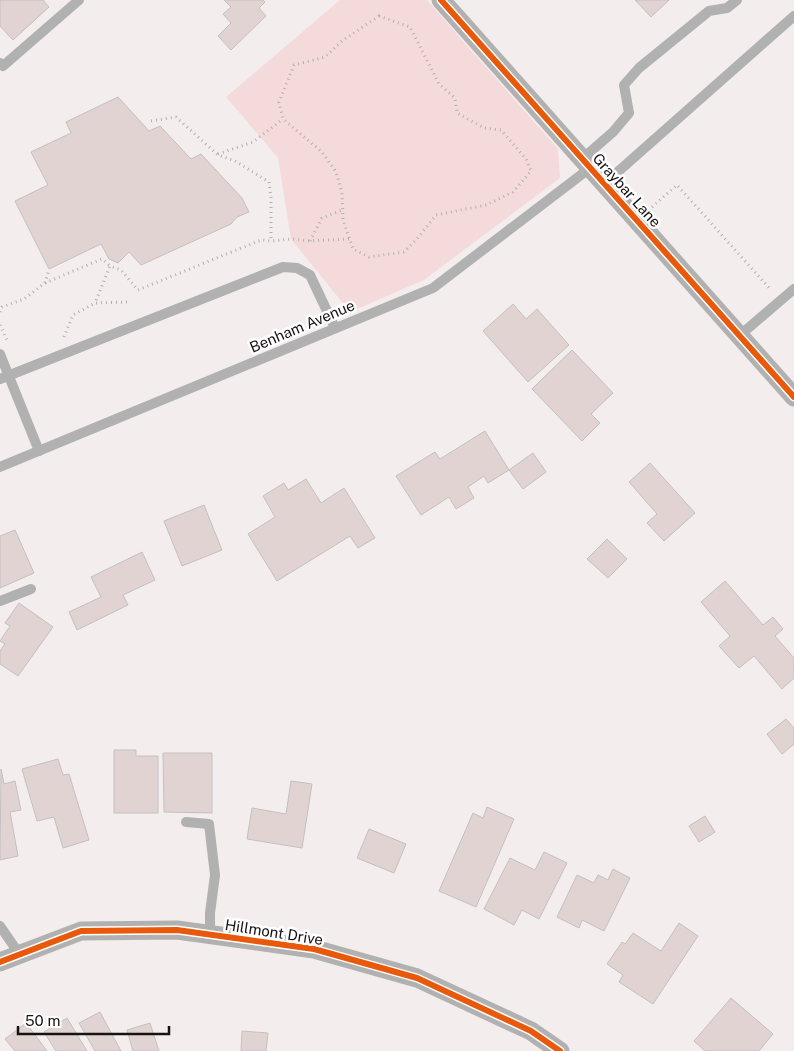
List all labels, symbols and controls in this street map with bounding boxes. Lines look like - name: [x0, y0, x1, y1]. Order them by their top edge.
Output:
- street label: Graybar Lane: [590, 150, 664, 230]
- street label: Benham Avenue: [247, 296, 357, 356]
- street label: Hillmont Drive: [224, 916, 324, 948]
- scale bar: [18, 1004, 169, 1036]
- text: 50 m: [25, 1012, 60, 1029]

